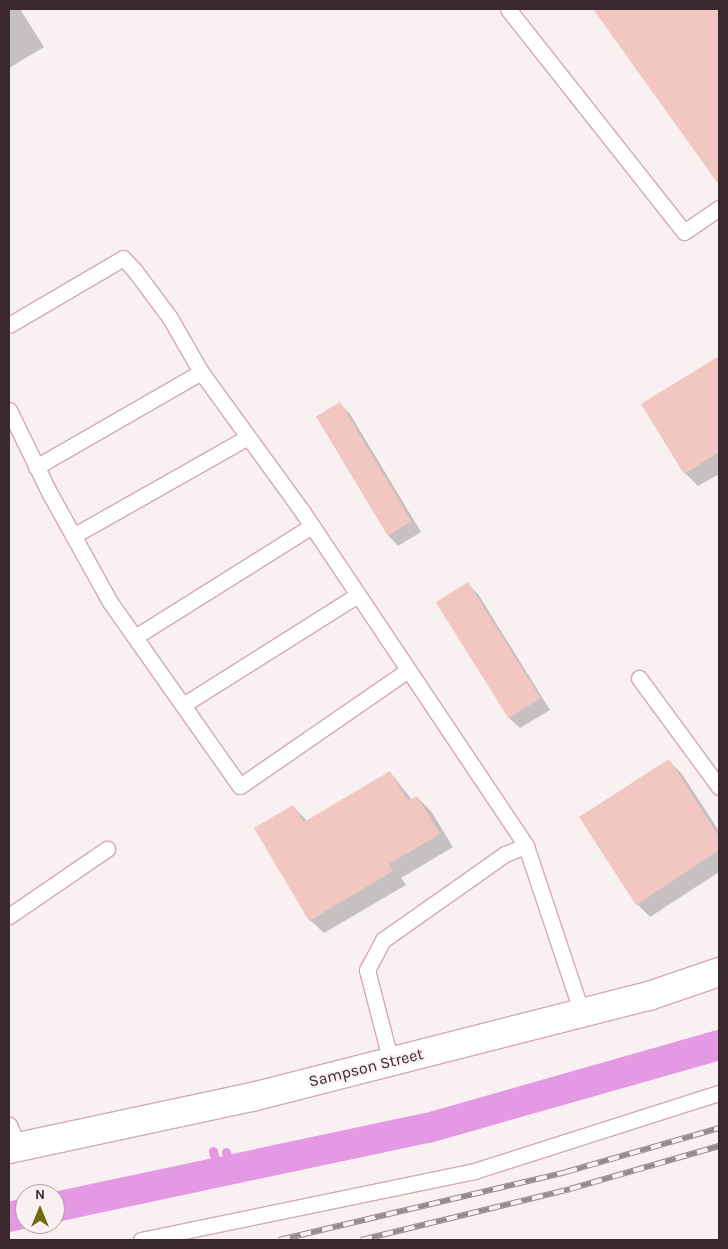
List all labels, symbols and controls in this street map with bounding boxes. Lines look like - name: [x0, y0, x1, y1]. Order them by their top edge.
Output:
- street label: Sampson Street: [307, 1044, 425, 1092]
- north arrow: [15, 1184, 65, 1234]
- text: N: [35, 1186, 45, 1203]

